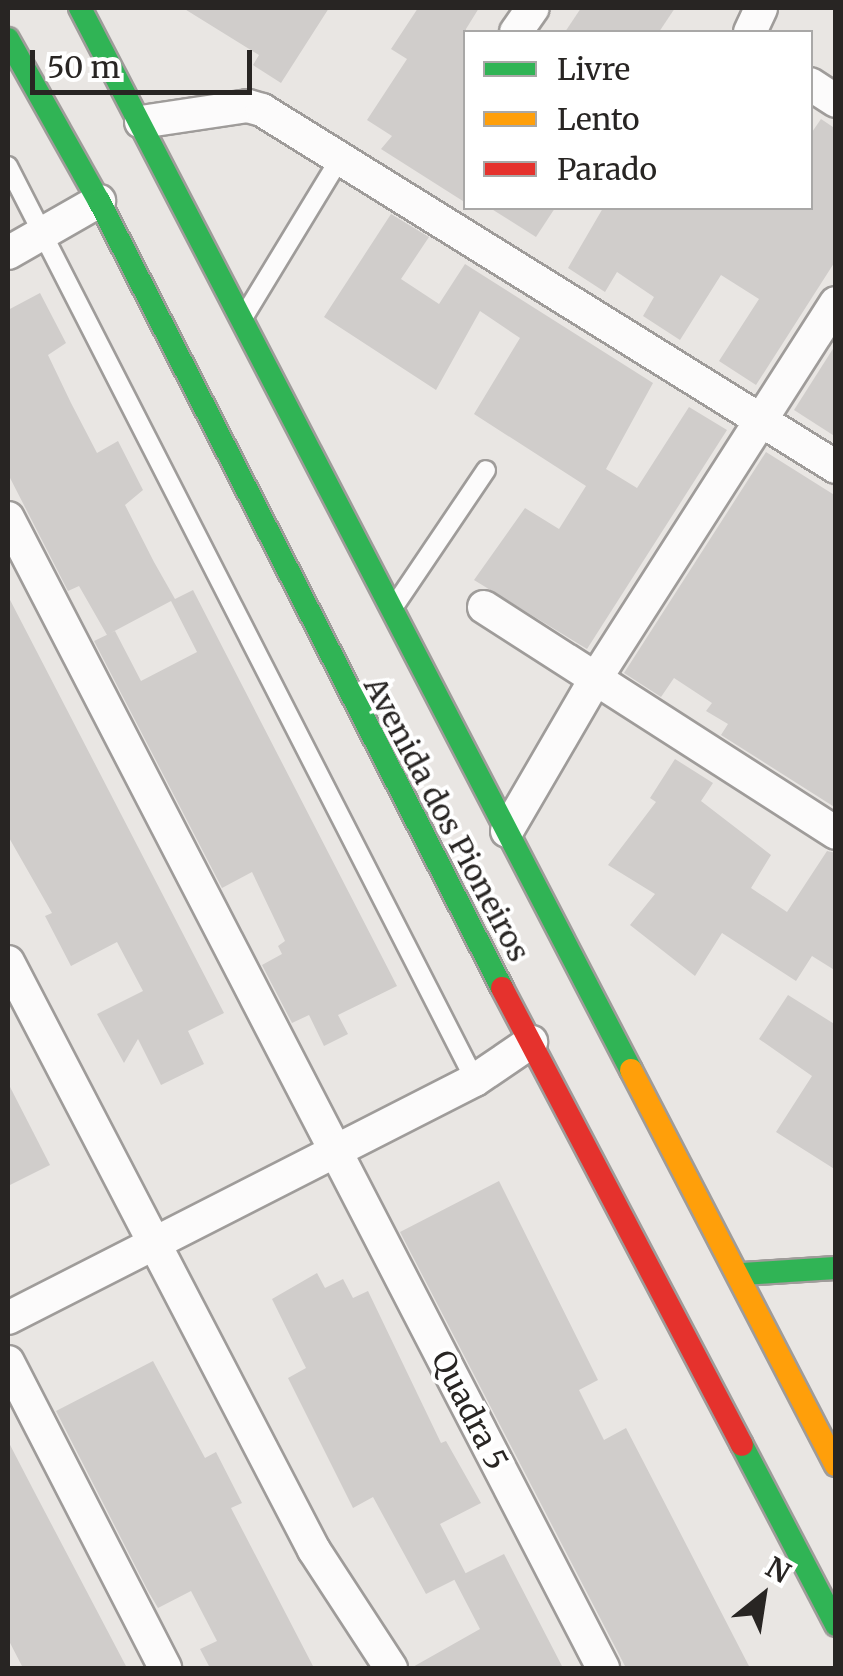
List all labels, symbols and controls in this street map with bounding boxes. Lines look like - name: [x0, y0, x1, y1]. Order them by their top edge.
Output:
- scale bar: [35, 30, 258, 92]
- legend: [463, 30, 813, 210]
- text: 50 m: [47, 48, 120, 86]
- text: Livre: [557, 50, 630, 88]
- text: Lento: [557, 100, 640, 138]
- text: Parado: [557, 150, 657, 188]
- street label: Avenida dos Pioneiros: [357, 671, 537, 967]
- street label: Quadra 5: [425, 1344, 515, 1476]
- north arrow: [713, 1546, 813, 1646]
- text: N: [759, 1549, 797, 1591]

